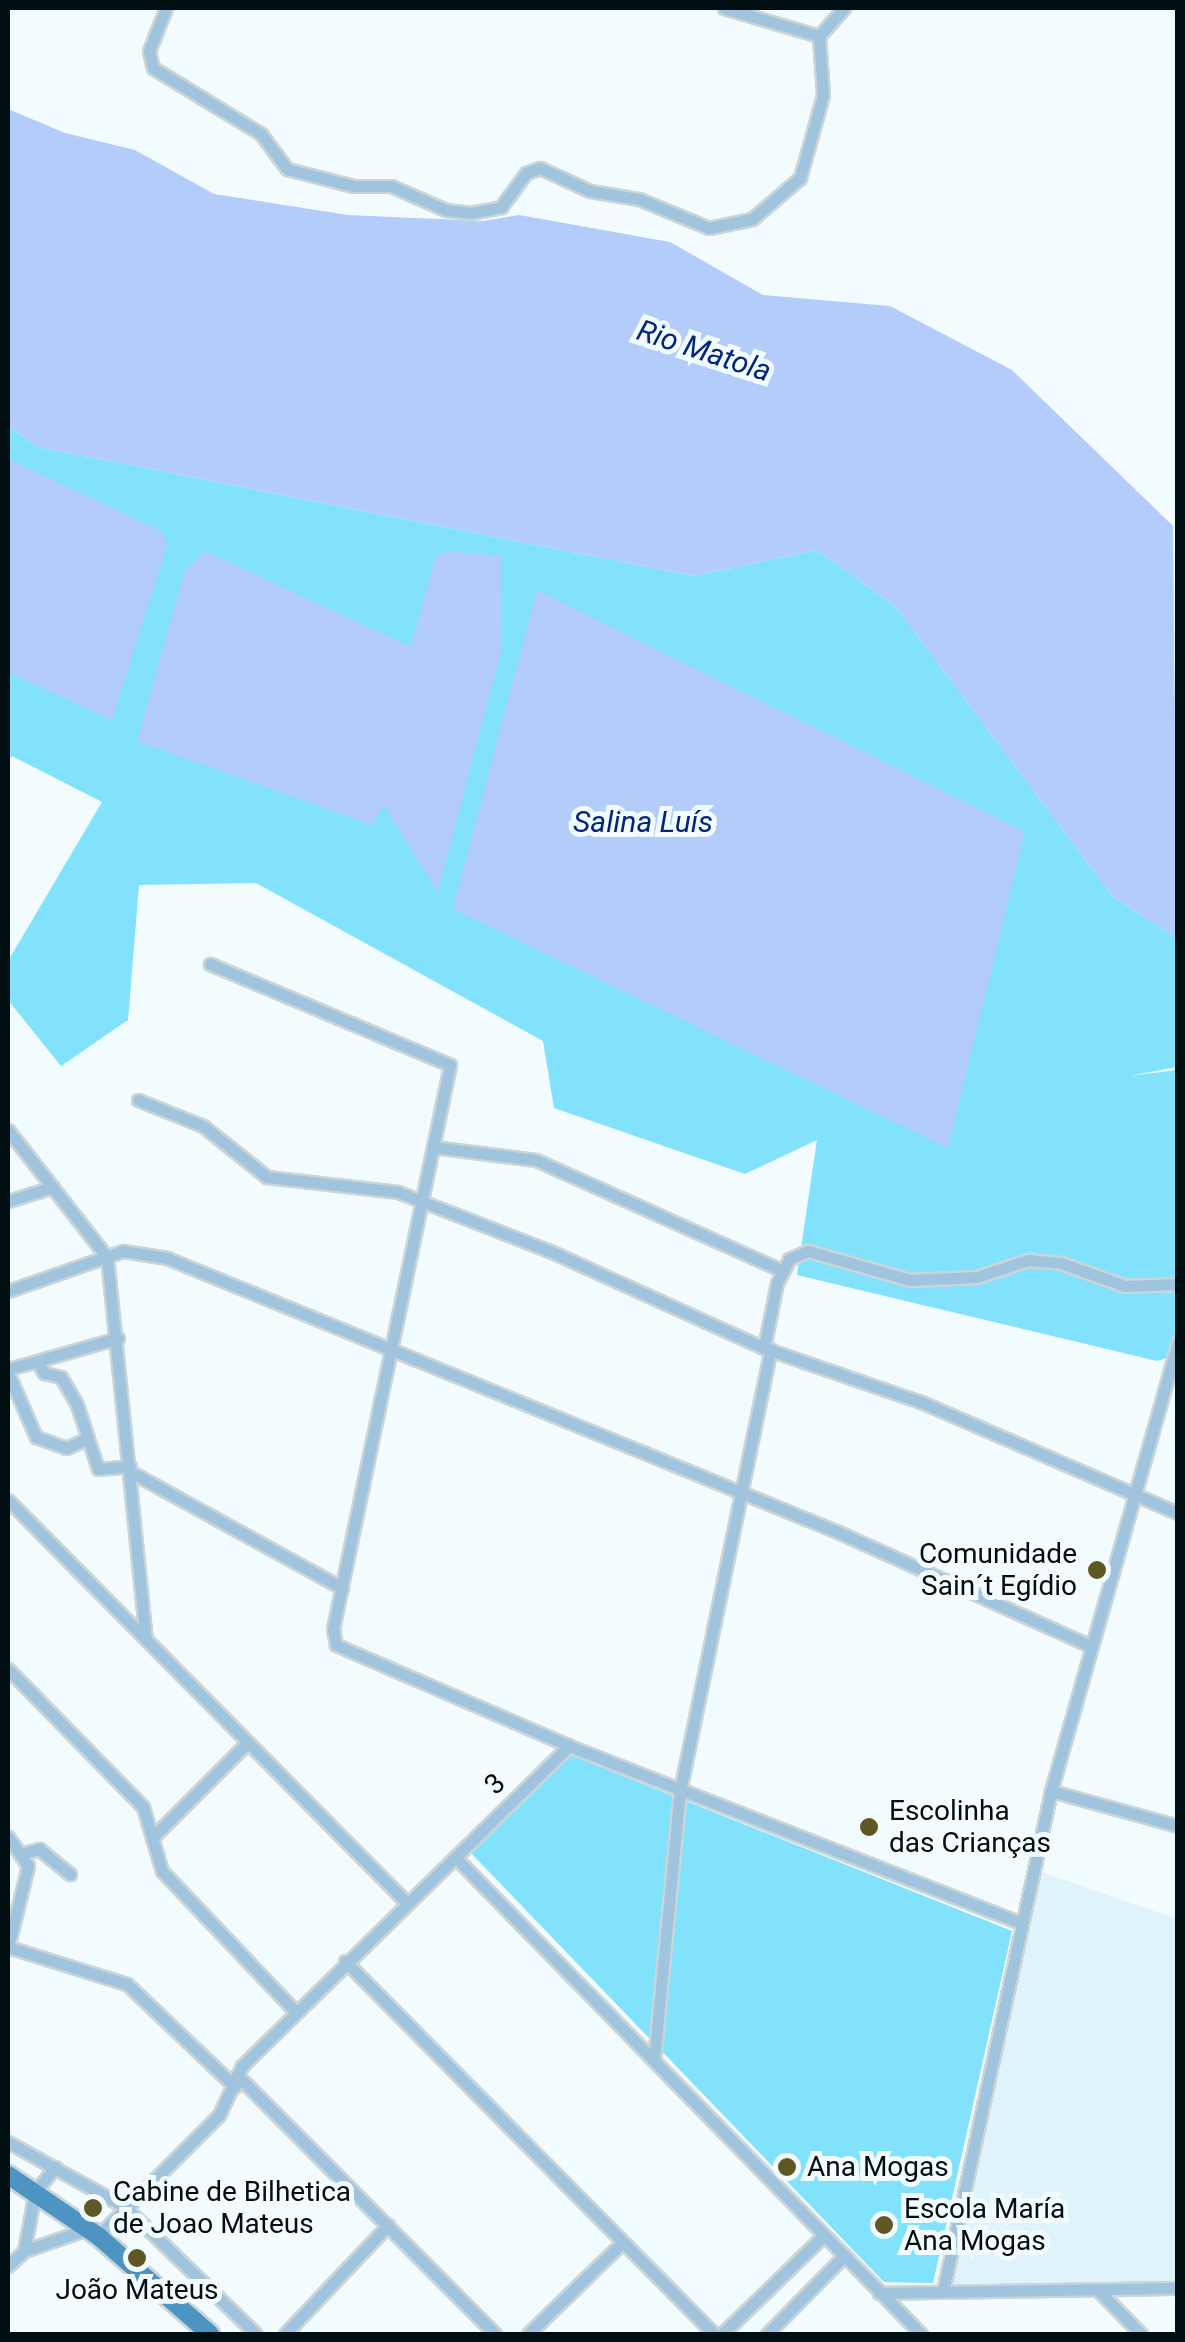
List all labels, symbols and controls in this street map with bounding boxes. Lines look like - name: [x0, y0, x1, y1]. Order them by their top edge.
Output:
- water label: Rio Matola: [632, 312, 776, 390]
- water label: Salina Luís: [573, 804, 713, 840]
- place label: Comunidade Sain´t Egídio: [919, 1537, 1077, 1603]
- marker: Comunidade Sain´t Egídio: [1086, 1559, 1108, 1581]
- street label: 3: [478, 1766, 512, 1802]
- place label: Escolinha das Crianças: [889, 1794, 1051, 1860]
- marker: Escolinha das Crianças: [858, 1816, 880, 1838]
- place label: Ana Mogas: [807, 2150, 949, 2184]
- marker: Ana Mogas: [776, 2156, 798, 2178]
- place label: Cabine de Bilhetica de Joao Mateus: [113, 2175, 351, 2241]
- place label: Escola María Ana Mogas: [904, 2192, 1065, 2258]
- marker: Cabine de Bilhetica de Joao Mateus: [82, 2197, 104, 2219]
- marker: Escola María Ana Mogas: [873, 2214, 895, 2236]
- marker: João Mateus: [126, 2247, 148, 2269]
- place label: João Mateus: [55, 2273, 219, 2307]

